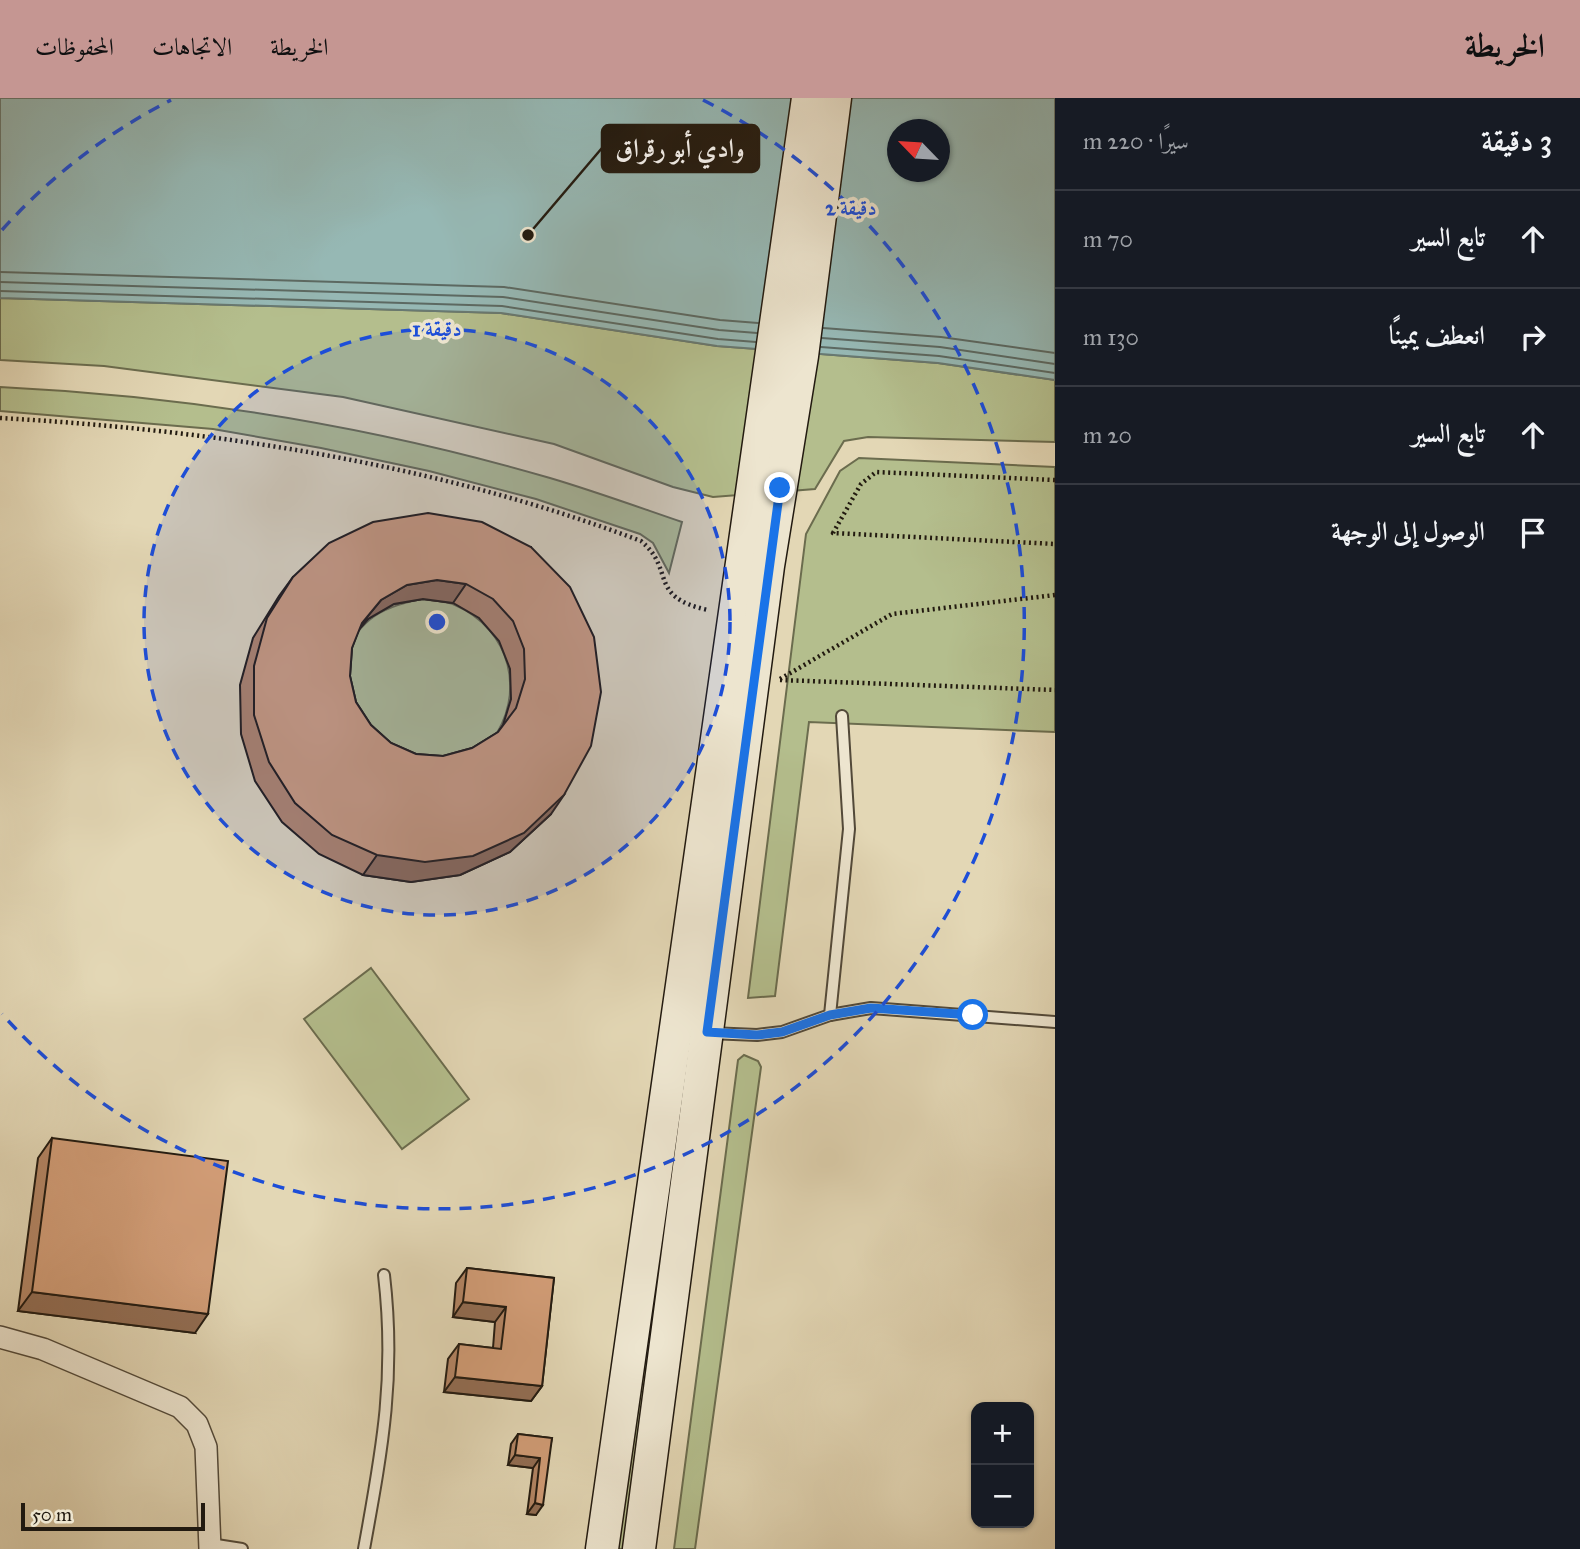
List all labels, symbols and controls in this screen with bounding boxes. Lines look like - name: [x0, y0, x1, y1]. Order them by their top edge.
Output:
- text: الخريطة: [1465, 26, 1545, 66]
- text: المحفوظات: [35, 32, 114, 62]
- text: الاتجاهات: [152, 32, 232, 62]
- text: الخريطة: [270, 32, 329, 62]
- north arrow: [887, 119, 950, 182]
- text: 3 دقيقة: [1481, 123, 1552, 159]
- callout: وادي أبو رقراق: [602, 125, 759, 172]
- text: سيرًا · 220 m: [1083, 127, 1189, 155]
- text: وادي أبو رقراق: [615, 130, 745, 170]
- text: 2 دقيقة: [825, 195, 877, 221]
- icon: ahead: [1514, 220, 1552, 258]
- text: تابع السير: [1412, 221, 1485, 253]
- text: 70 m: [1083, 225, 1133, 253]
- text: 1 دقيقة: [412, 316, 462, 342]
- icon: right: [1514, 318, 1552, 356]
- text: انعطف يمينًا: [1389, 319, 1485, 351]
- text: 130 m: [1083, 323, 1139, 351]
- icon: ahead: [1514, 416, 1552, 454]
- text: تابع السير: [1412, 417, 1485, 449]
- text: 20 m: [1083, 421, 1132, 449]
- route end: [764, 472, 795, 503]
- icon: arrive: [1514, 514, 1552, 552]
- text: الوصول إلى الوجهة: [1331, 515, 1485, 547]
- centre of rings: [425, 610, 449, 634]
- route start: [957, 999, 988, 1030]
- map controls: [971, 1402, 1034, 1528]
- button: +: [971, 1402, 1034, 1465]
- button: −: [971, 1465, 1034, 1528]
- scale bar: [21, 1500, 205, 1532]
- text: 50 m: [32, 1503, 72, 1526]

